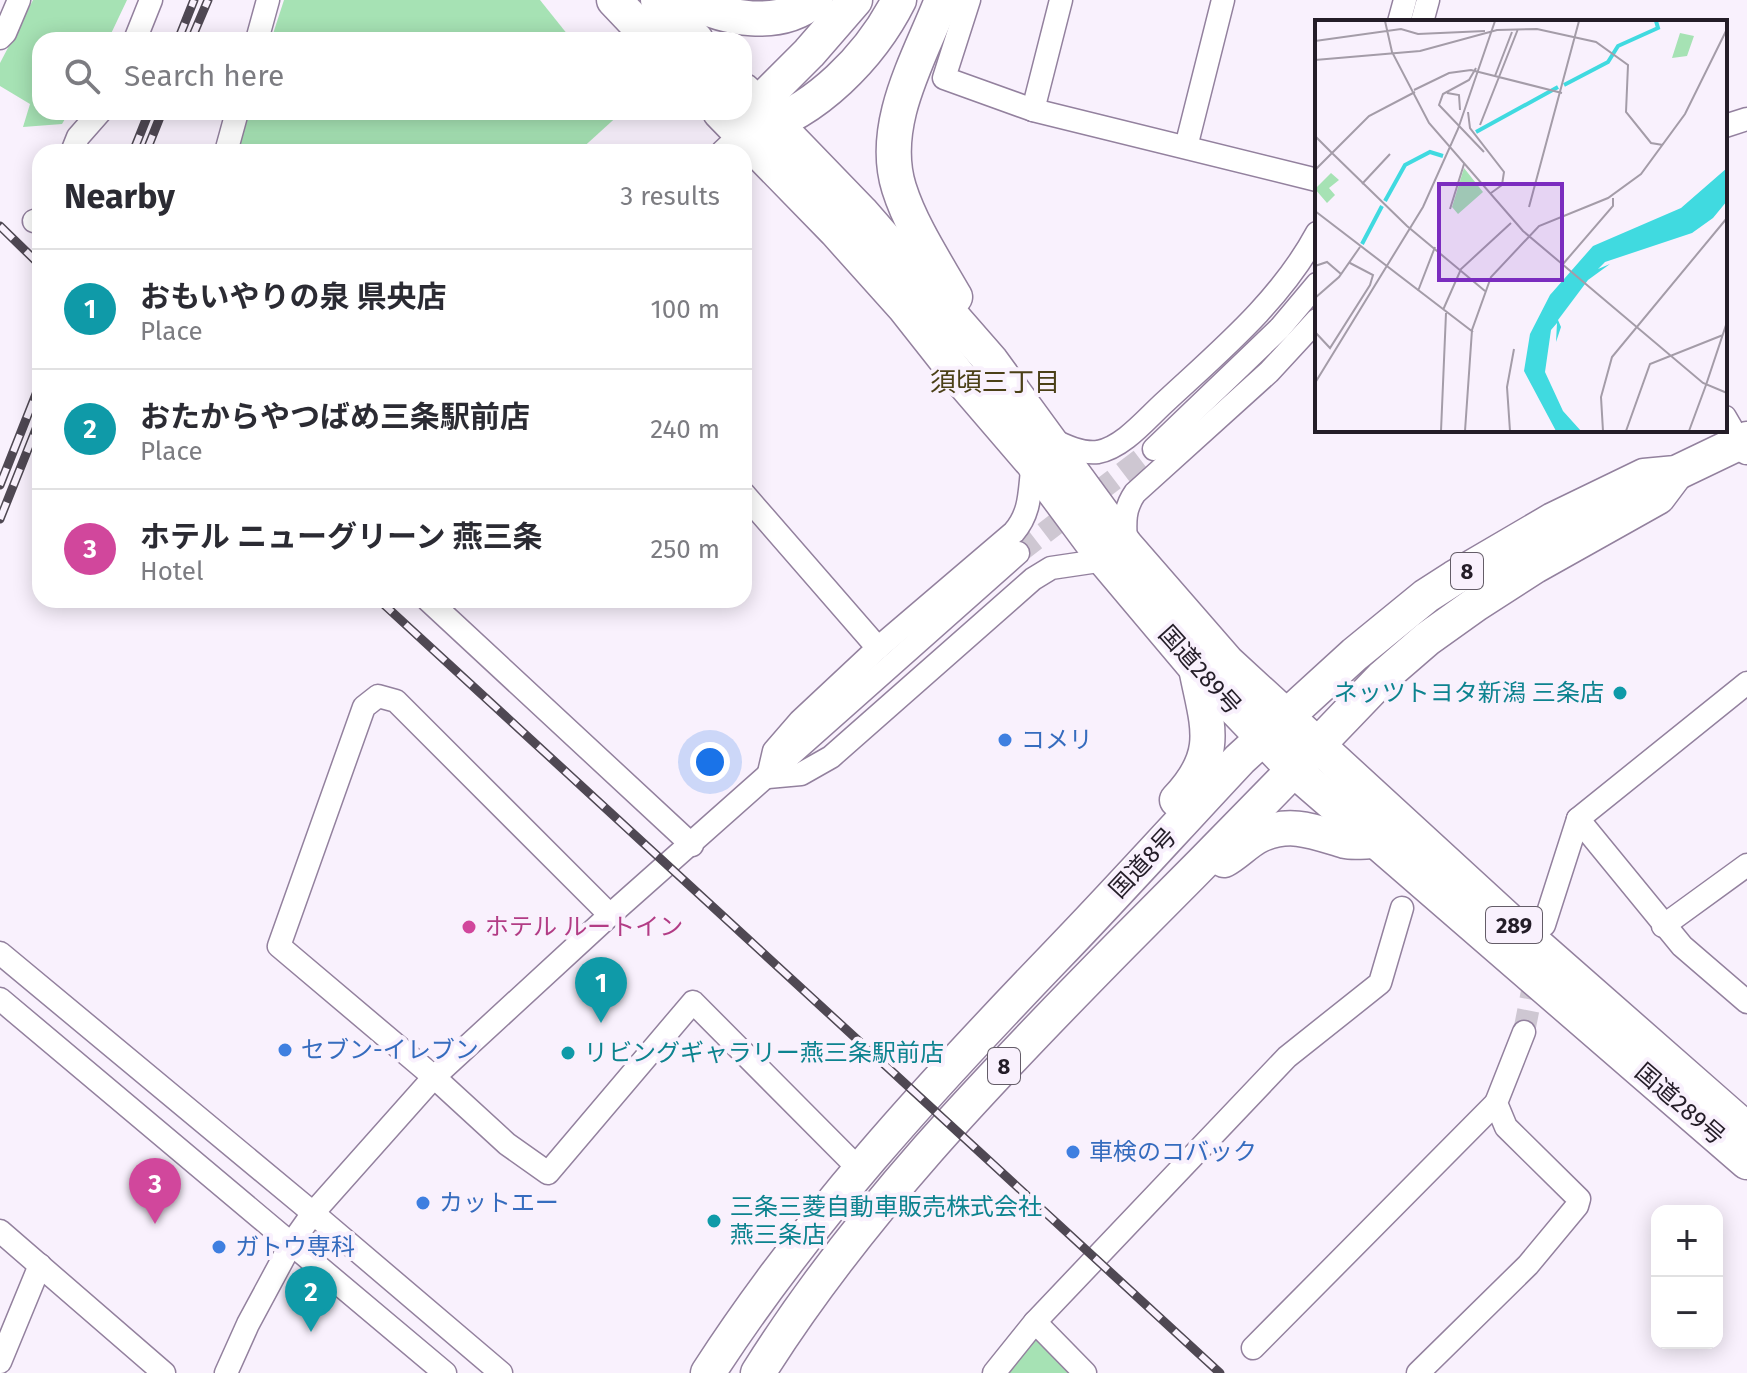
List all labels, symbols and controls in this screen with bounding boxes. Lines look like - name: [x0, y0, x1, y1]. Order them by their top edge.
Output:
- inset map: [1315, 20, 1727, 432]
- search box: [32, 32, 752, 120]
- icon: search: [60, 54, 104, 98]
- text: Search here: [124, 58, 284, 94]
- text: Nearby: [64, 176, 175, 217]
- text: 3 results: [620, 181, 720, 212]
- text: おもいやりの泉 県央店: [140, 279, 447, 315]
- text: 1: [84, 294, 96, 325]
- text: 100 m: [651, 294, 720, 325]
- text: Place: [140, 316, 203, 347]
- district label: 須頃三丁目: [930, 367, 1060, 398]
- text: おたからやつばめ三条駅前店: [140, 399, 530, 435]
- text: 2: [83, 414, 97, 445]
- text: 240 m: [650, 414, 720, 445]
- text: Place: [140, 436, 203, 467]
- text: ホテル ニューグリーン 燕三条: [140, 519, 543, 555]
- text: 3: [83, 534, 97, 565]
- text: 250 m: [650, 534, 720, 565]
- road number: 8: [1451, 553, 1483, 589]
- text: Hotel: [140, 556, 204, 587]
- street label: 国道289号: [1153, 620, 1247, 720]
- place label: ネッツトヨタ新潟 三条店: [1334, 679, 1604, 707]
- marker: ネッツトヨタ新潟 三条店: [1611, 684, 1629, 702]
- place label: コメリ: [1021, 726, 1093, 754]
- marker: コメリ: [996, 731, 1014, 749]
- your location: [690, 742, 730, 782]
- street label: 国道8号: [1104, 822, 1182, 904]
- road number: 289: [1486, 907, 1542, 943]
- place label: ホテル ルートイン: [485, 913, 683, 941]
- marker: ホテル ルートイン: [460, 918, 478, 936]
- pin: 1: [575, 957, 627, 1023]
- place label: セブン-イレブン: [301, 1036, 479, 1064]
- place label: リビングギャラリー燕三条駅前店: [584, 1039, 944, 1067]
- marker: セブン-イレブン: [276, 1041, 294, 1059]
- marker: リビングギャラリー燕三条駅前店: [559, 1044, 577, 1062]
- road number: 8: [988, 1048, 1020, 1084]
- street label: 国道289号: [1630, 1058, 1730, 1150]
- place label: 車検のコバック: [1089, 1138, 1257, 1166]
- marker: 車検のコバック: [1064, 1143, 1082, 1161]
- pin: 3: [129, 1158, 181, 1224]
- place label: カットエー: [439, 1189, 559, 1217]
- place label: 三条三菱自動車販売株式会社 燕三条店: [730, 1193, 1042, 1249]
- marker: カットエー: [414, 1194, 432, 1212]
- map controls: [1651, 1205, 1723, 1349]
- button: +: [1651, 1205, 1723, 1277]
- marker: 三条三菱自動車販売株式会社 燕三条店: [705, 1212, 723, 1230]
- place label: ガトウ専科: [235, 1233, 355, 1261]
- marker: ガトウ専科: [210, 1238, 228, 1256]
- pin: 2: [285, 1266, 337, 1332]
- button: −: [1651, 1277, 1723, 1349]

